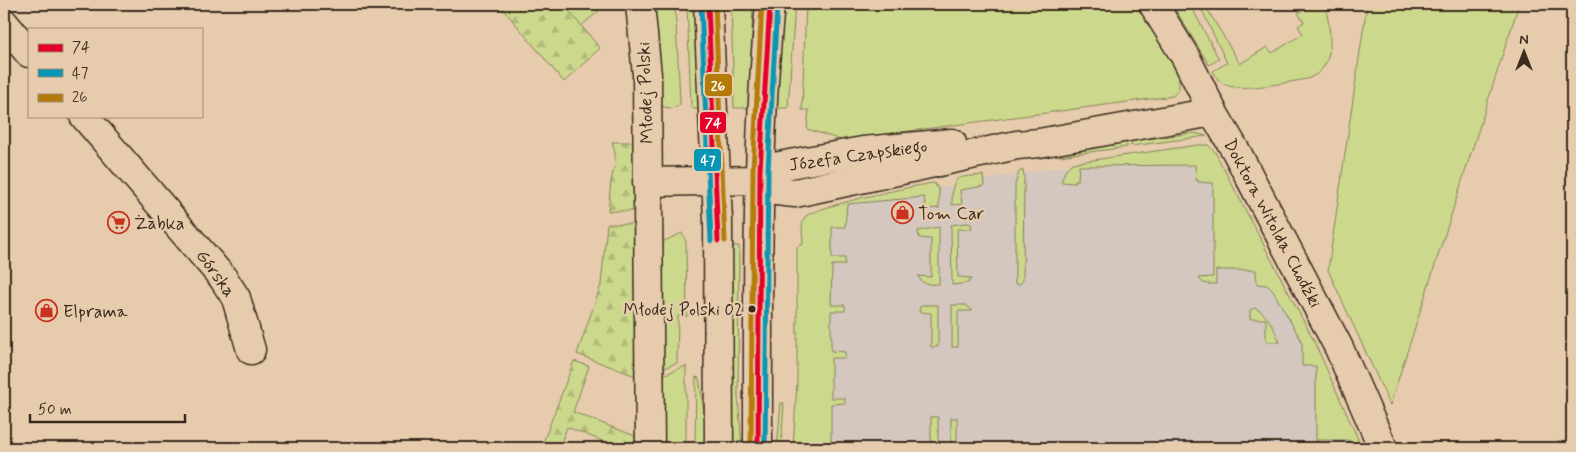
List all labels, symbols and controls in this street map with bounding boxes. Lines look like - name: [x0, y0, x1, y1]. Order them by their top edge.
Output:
- legend: [28, 28, 202, 118]
- north arrow: [1498, 28, 1548, 78]
- text: N: [1519, 31, 1529, 49]
- text: 74: [72, 38, 90, 58]
- street label: Młodej Polski: [632, 42, 660, 144]
- text: 47: [72, 64, 89, 84]
- line badge: 26: [704, 73, 733, 97]
- text: 26: [711, 77, 726, 95]
- text: 26: [72, 88, 88, 108]
- line badge: 74: [699, 111, 727, 134]
- text: 74: [705, 114, 722, 132]
- street label: Józefa Czapskiego: [787, 134, 929, 180]
- street label: Doktora Witolda Chodźki: [1217, 135, 1327, 312]
- line badge: 47: [693, 148, 722, 172]
- text: 47: [700, 152, 716, 170]
- shop icon: Tom Car: [890, 201, 914, 225]
- place label: Tom Car: [918, 202, 985, 226]
- supermarket icon: Żabka: [106, 211, 130, 235]
- place label: Żabka: [134, 212, 185, 236]
- street label: Górska: [190, 245, 241, 302]
- shop icon: Elprama: [35, 299, 59, 323]
- place label: Młodej Polski 02: [624, 299, 743, 322]
- place label: Elprama: [63, 300, 128, 324]
- marker: Młodej Polski 02: [747, 304, 757, 314]
- scale bar: [30, 392, 185, 424]
- text: 50 m: [38, 400, 72, 420]

